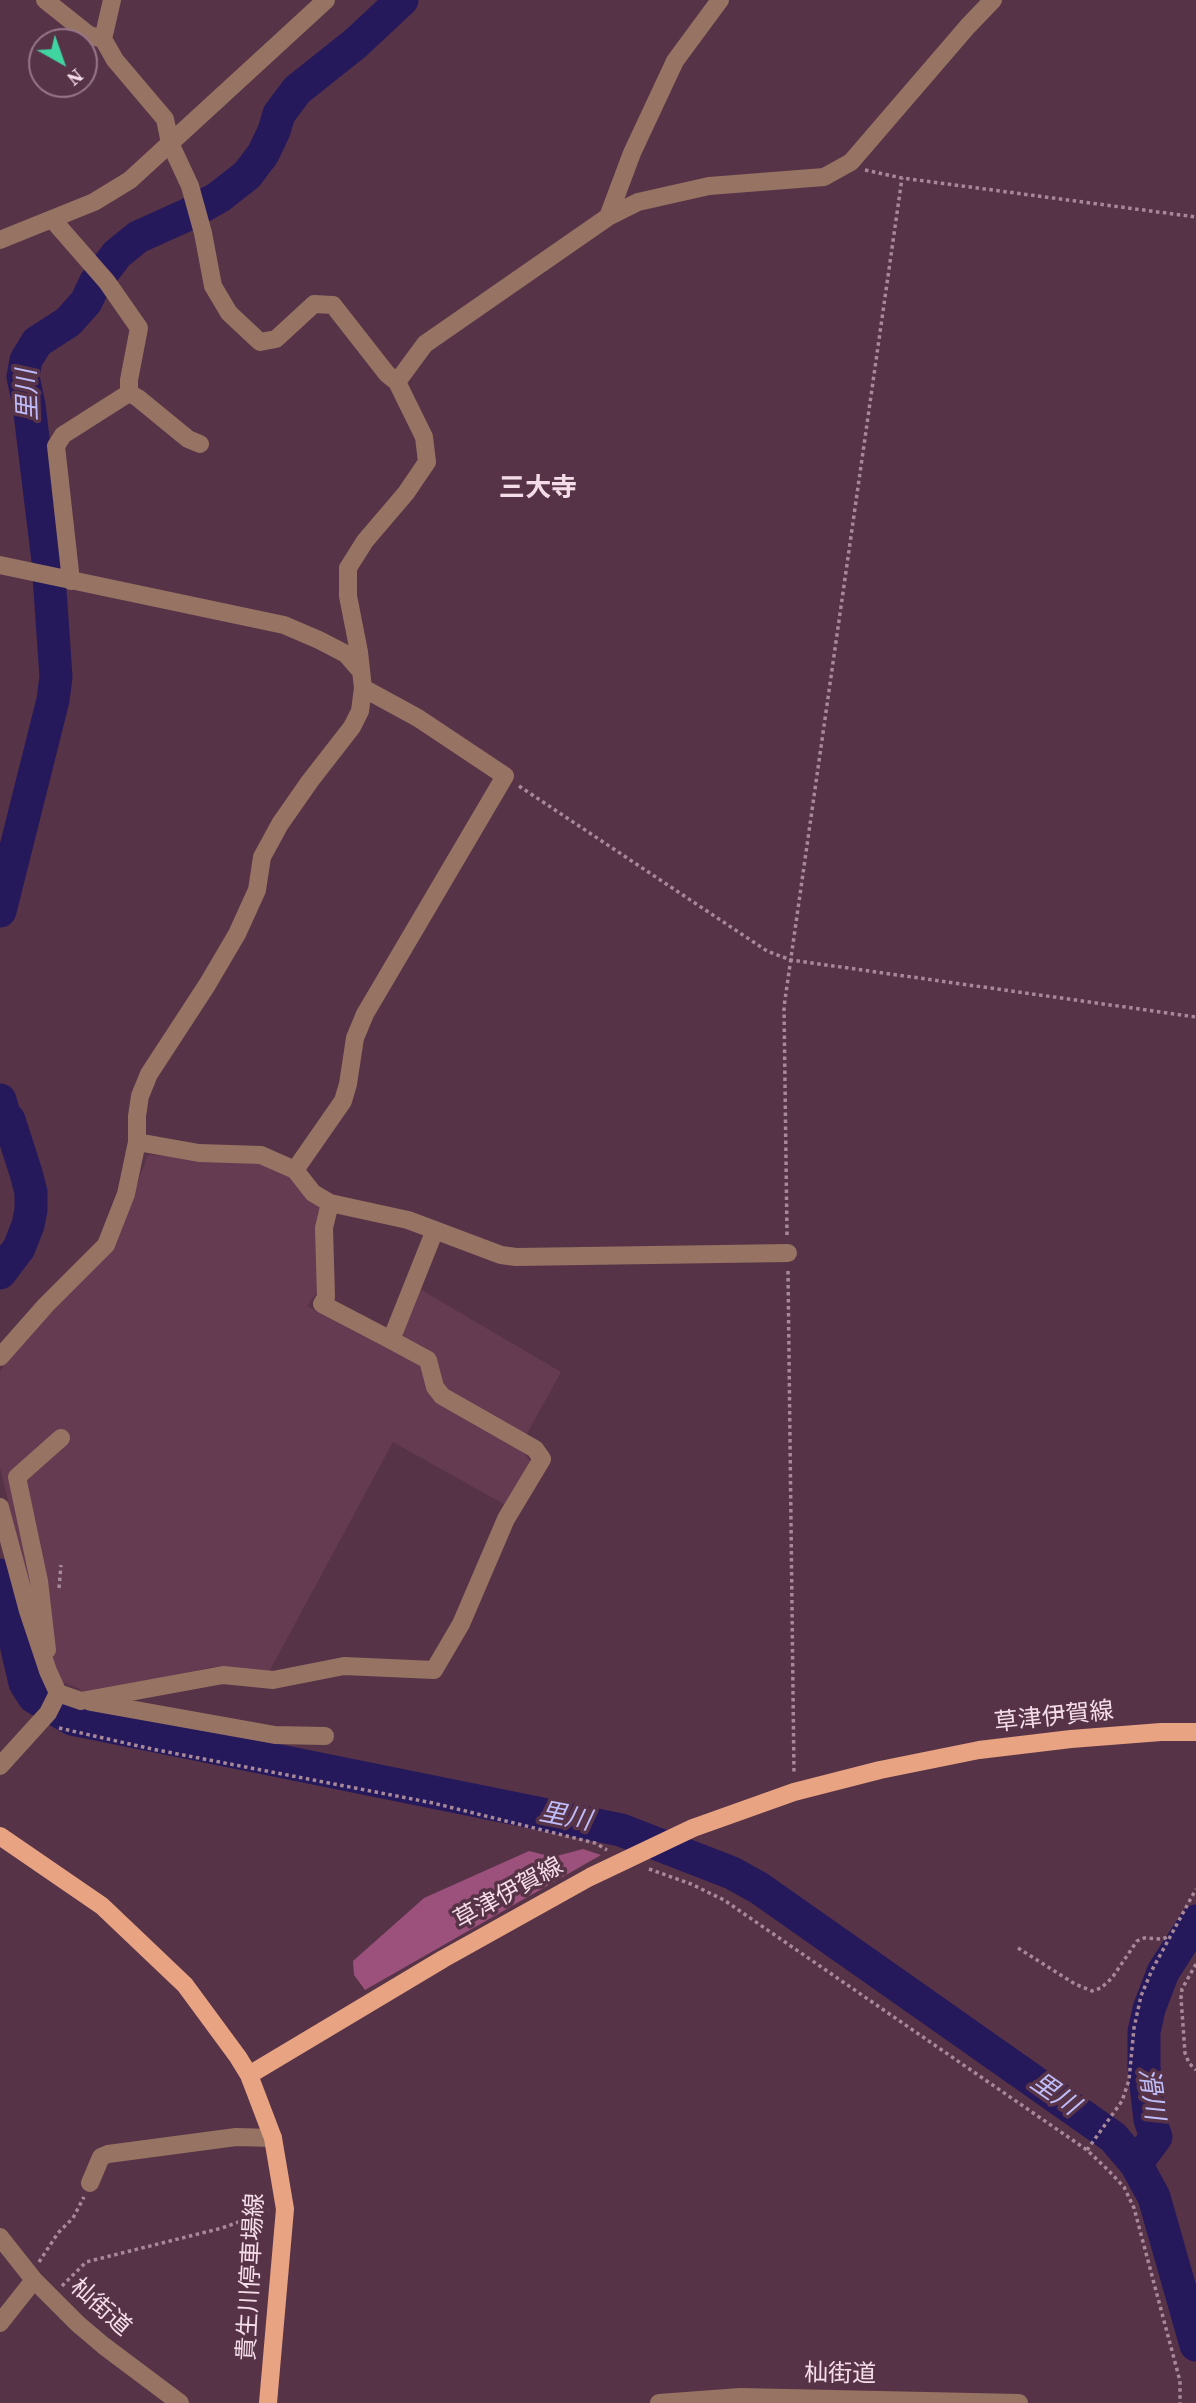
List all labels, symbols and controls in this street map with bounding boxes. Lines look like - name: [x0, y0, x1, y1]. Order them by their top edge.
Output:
- north arrow: [28, 28, 98, 98]
- text: N: [62, 63, 89, 92]
- water label: 里川: [13, 368, 45, 422]
- district label: 三大寺: [499, 473, 577, 505]
- street label: 草津伊賀線: [993, 1697, 1115, 1739]
- water label: 里川: [537, 1798, 593, 1838]
- street label: 草津伊賀線: [450, 1852, 568, 1936]
- water label: 滑川: [1131, 2066, 1169, 2122]
- water label: 里川: [1024, 2067, 1084, 2123]
- street label: 貴生川停車場線: [233, 2192, 271, 2362]
- street label: 杣街道: [64, 2273, 136, 2343]
- street label: 杣街道: [804, 2360, 876, 2390]

